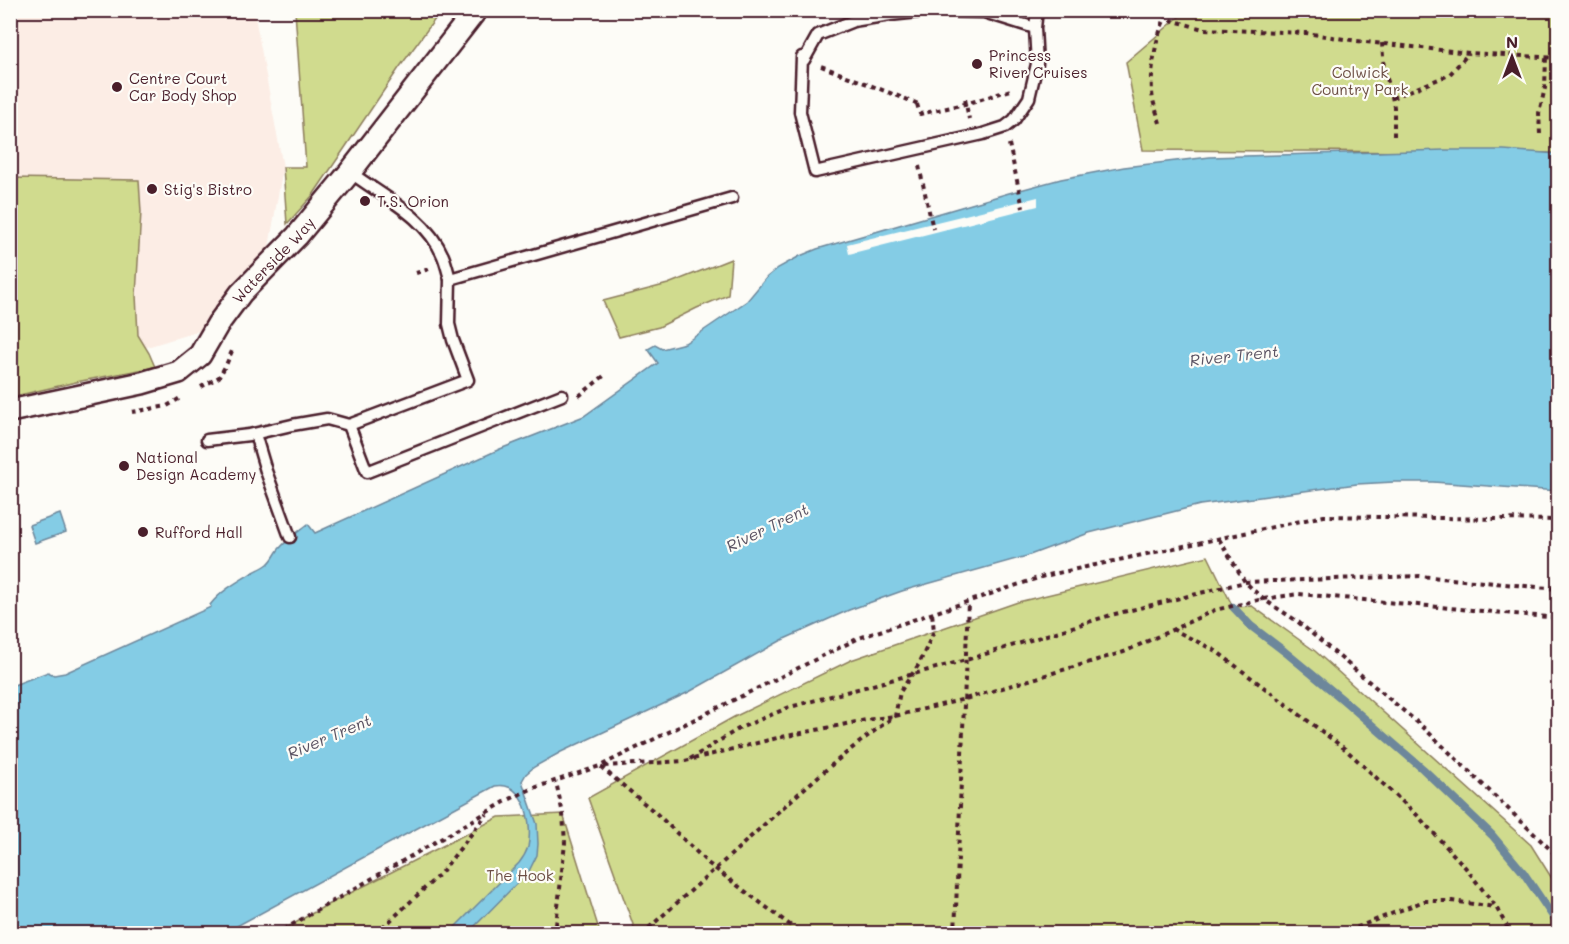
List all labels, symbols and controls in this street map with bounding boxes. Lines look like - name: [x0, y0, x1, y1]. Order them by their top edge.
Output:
- north arrow: [1482, 27, 1542, 87]
- text: N: [1506, 31, 1518, 52]
- place label: Princess River Cruises: [989, 45, 1088, 82]
- marker: Princess River Cruises: [970, 57, 984, 71]
- park label: Colwick Country Park: [1312, 62, 1408, 99]
- place label: Centre Court Car Body Shop: [129, 68, 237, 105]
- marker: Centre Court Car Body Shop: [110, 80, 124, 94]
- place label: Stig's Bistro: [164, 179, 252, 199]
- marker: Stig's Bistro: [145, 182, 159, 196]
- place label: T.S. Orion: [377, 191, 449, 211]
- marker: T.S. Orion: [358, 194, 372, 208]
- street label: Waterside Way: [227, 213, 319, 307]
- water label: River Trent: [1188, 340, 1280, 370]
- place label: National Design Academy: [136, 447, 257, 484]
- marker: National Design Academy: [117, 459, 131, 473]
- water label: River Trent: [722, 498, 812, 556]
- place label: Rufford Hall: [155, 522, 243, 542]
- marker: Rufford Hall: [136, 525, 150, 539]
- water label: River Trent: [284, 709, 374, 763]
- park label: The Hook: [486, 865, 554, 885]

